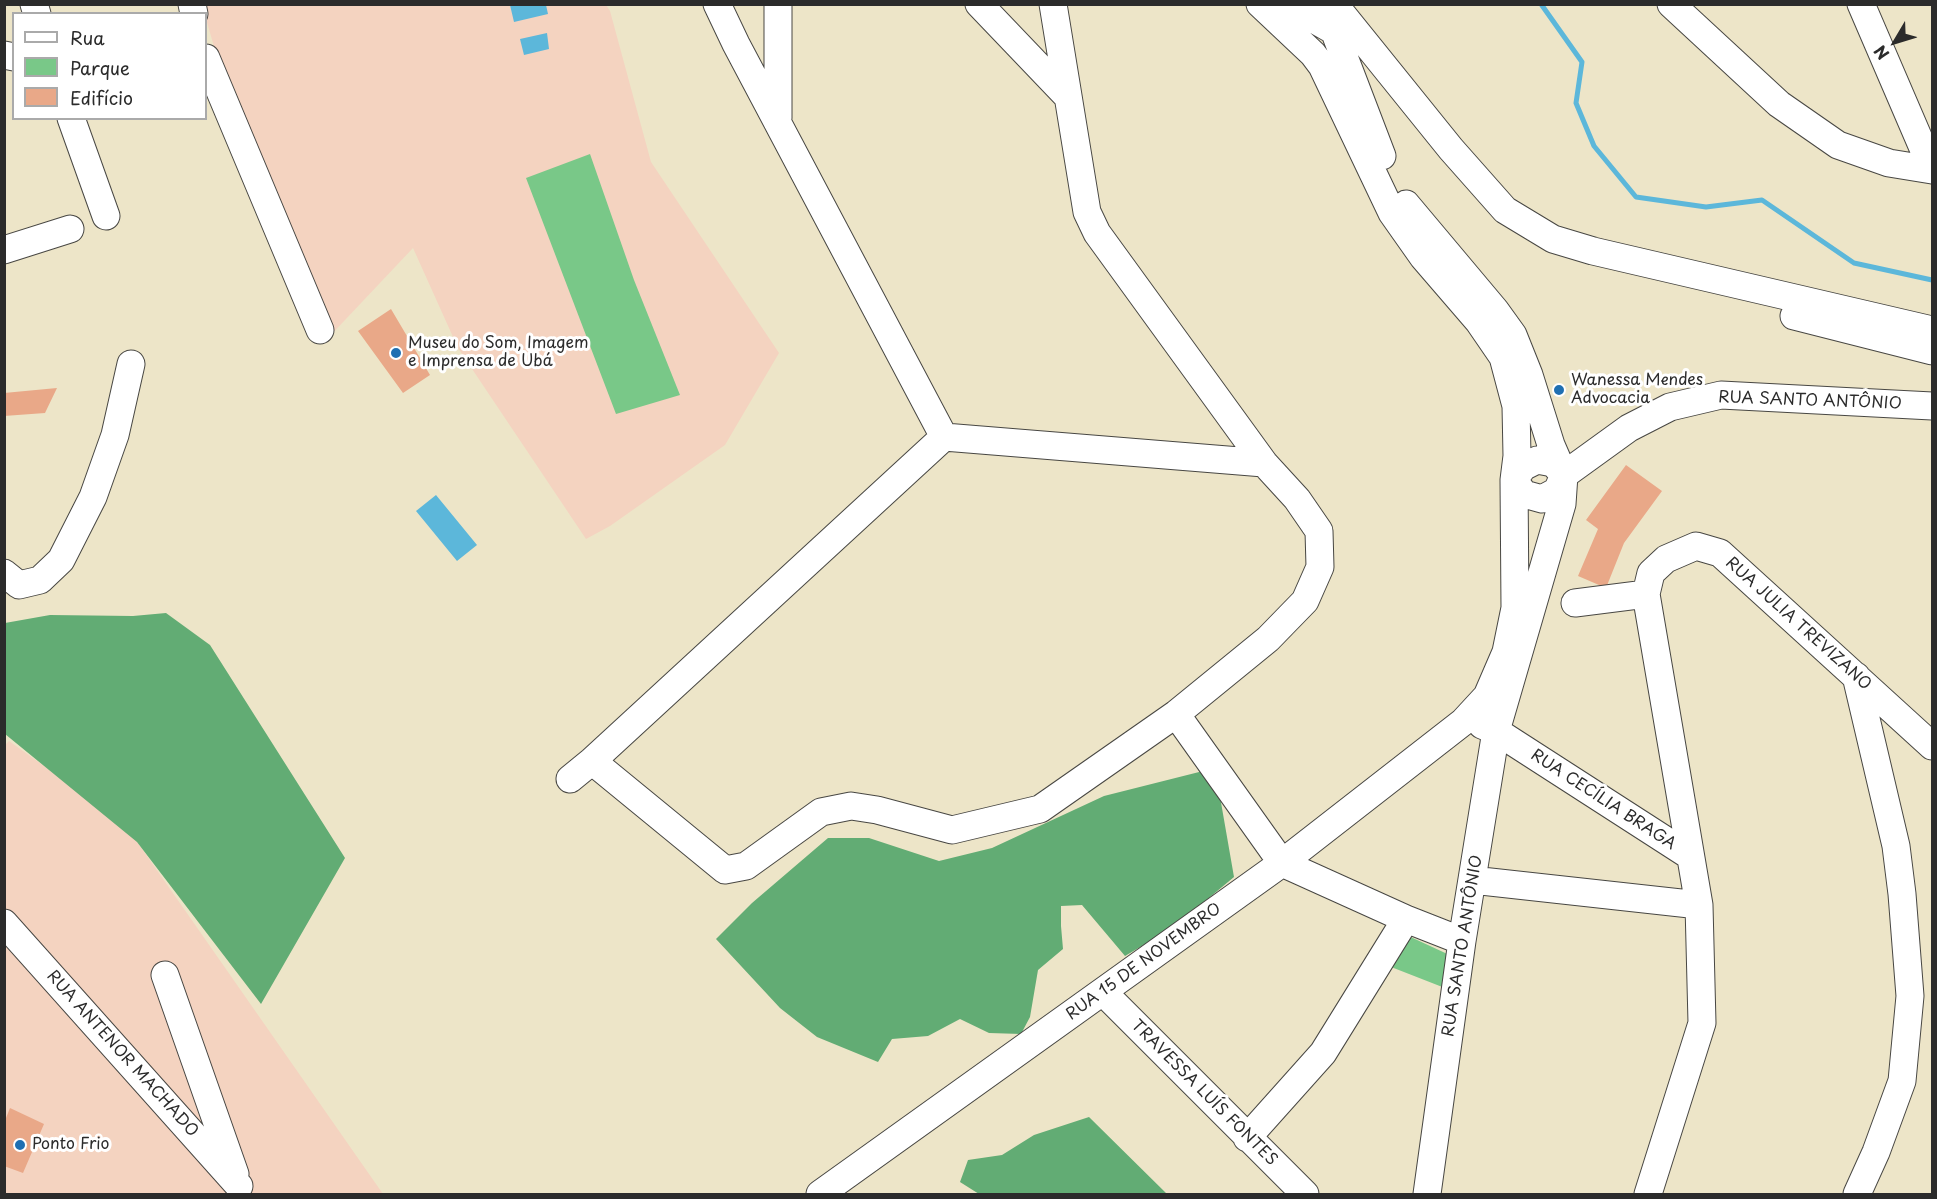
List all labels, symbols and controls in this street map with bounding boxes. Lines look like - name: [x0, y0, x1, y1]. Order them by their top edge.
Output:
- legend: [12, 12, 207, 120]
- north arrow: [1865, 12, 1925, 72]
- text: Rua: [70, 24, 105, 51]
- text: N: [1867, 41, 1894, 65]
- text: Parque: [70, 54, 130, 81]
- text: Edifício: [70, 84, 133, 111]
- place label: Museu do Som, Imagem e Imprensa de Ubá: [408, 334, 588, 372]
- marker: Museu do Som, Imagem e Imprensa de Ubá: [389, 346, 403, 360]
- place label: Wanessa Mendes Advocacia: [1571, 371, 1703, 409]
- marker: Wanessa Mendes Advocacia: [1552, 383, 1566, 397]
- street label: RUA SANTO ANTÔNIO: [1718, 388, 1902, 414]
- street label: RUA JULIA TREVIZANO: [1721, 554, 1875, 694]
- street label: RUA CECÍLIA BRAGA: [1527, 746, 1679, 854]
- street label: RUA SANTO ANTÔNIO: [1439, 854, 1487, 1038]
- street label: RUA 15 DE NOVEMBRO: [1063, 899, 1225, 1025]
- street label: RUA ANTENOR MACHADO: [42, 967, 202, 1141]
- street label: TRAVESSA LUÍS FONTES: [1127, 1016, 1281, 1170]
- place label: Ponto Frio: [32, 1135, 109, 1155]
- marker: Ponto Frio: [13, 1138, 27, 1152]

